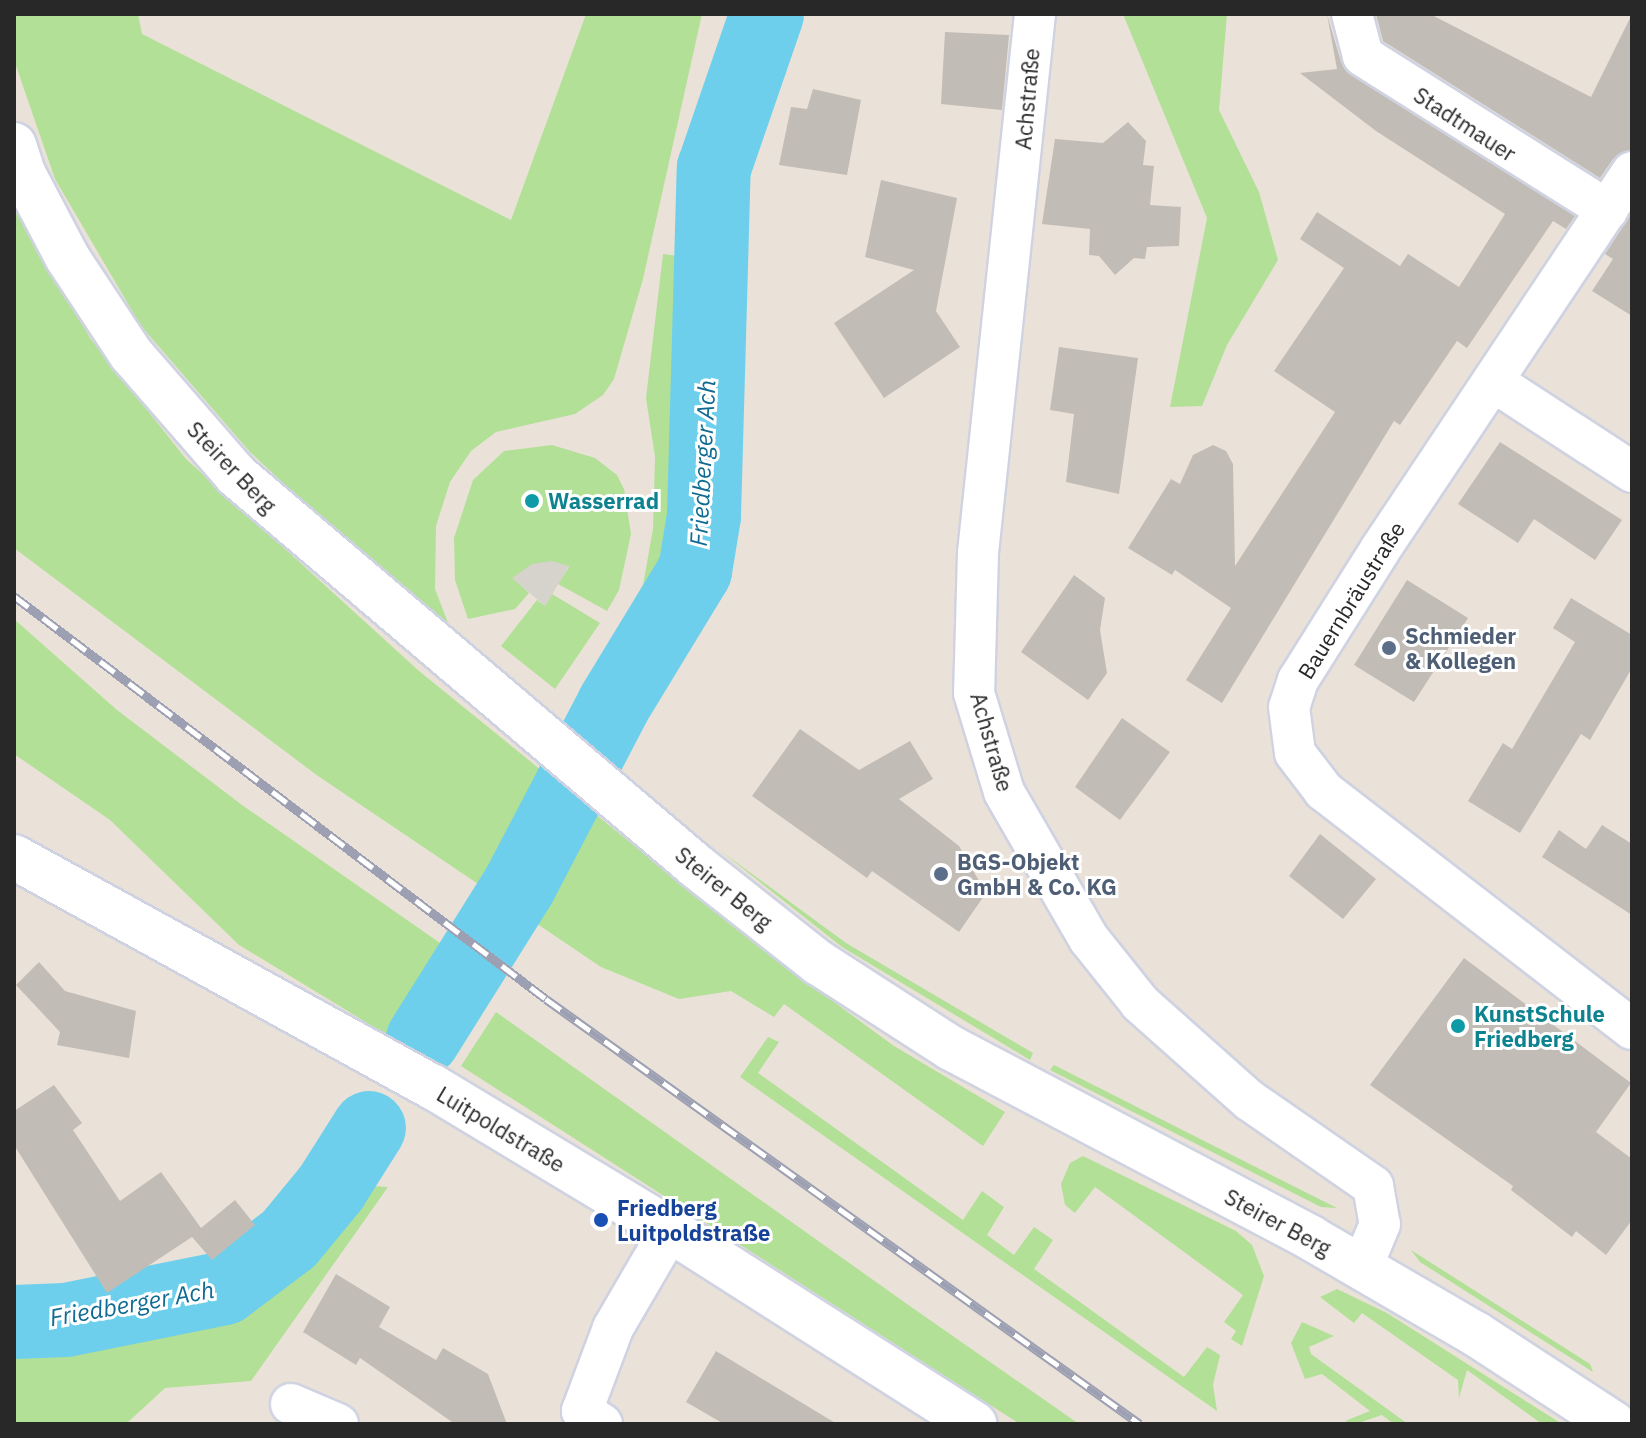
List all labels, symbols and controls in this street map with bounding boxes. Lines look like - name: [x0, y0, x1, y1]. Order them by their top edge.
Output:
- street label: Achstraße: [1009, 47, 1045, 151]
- street label: Stadtmauer: [1409, 81, 1521, 167]
- water label: Friedberger Ach: [684, 379, 722, 547]
- street label: Steirer Berg: [182, 416, 282, 518]
- place label: Wasserrad: [548, 488, 659, 514]
- marker: Wasserrad: [523, 492, 541, 510]
- street label: Bauernbräustraße: [1292, 517, 1410, 683]
- place label: Schmieder & Kollegen: [1405, 622, 1516, 674]
- marker: Schmieder & Kollegen: [1380, 639, 1398, 657]
- street label: Achstraße: [965, 689, 1019, 795]
- street label: Steirer Berg: [670, 841, 778, 935]
- place label: BGS-Objekt GmbH & Co. KG: [957, 848, 1117, 900]
- marker: BGS-Objekt GmbH & Co. KG: [932, 865, 950, 883]
- place label: KunstSchule Friedberg: [1474, 1000, 1605, 1052]
- marker: KunstSchule Friedberg: [1449, 1017, 1467, 1035]
- street label: Luitpoldstraße: [432, 1080, 570, 1178]
- street label: Steirer Berg: [1220, 1183, 1336, 1261]
- place label: Friedberg Luitpoldstraße: [617, 1194, 770, 1246]
- marker: Friedberg Luitpoldstraße: [592, 1211, 610, 1229]
- water label: Friedberger Ach: [47, 1275, 217, 1333]

